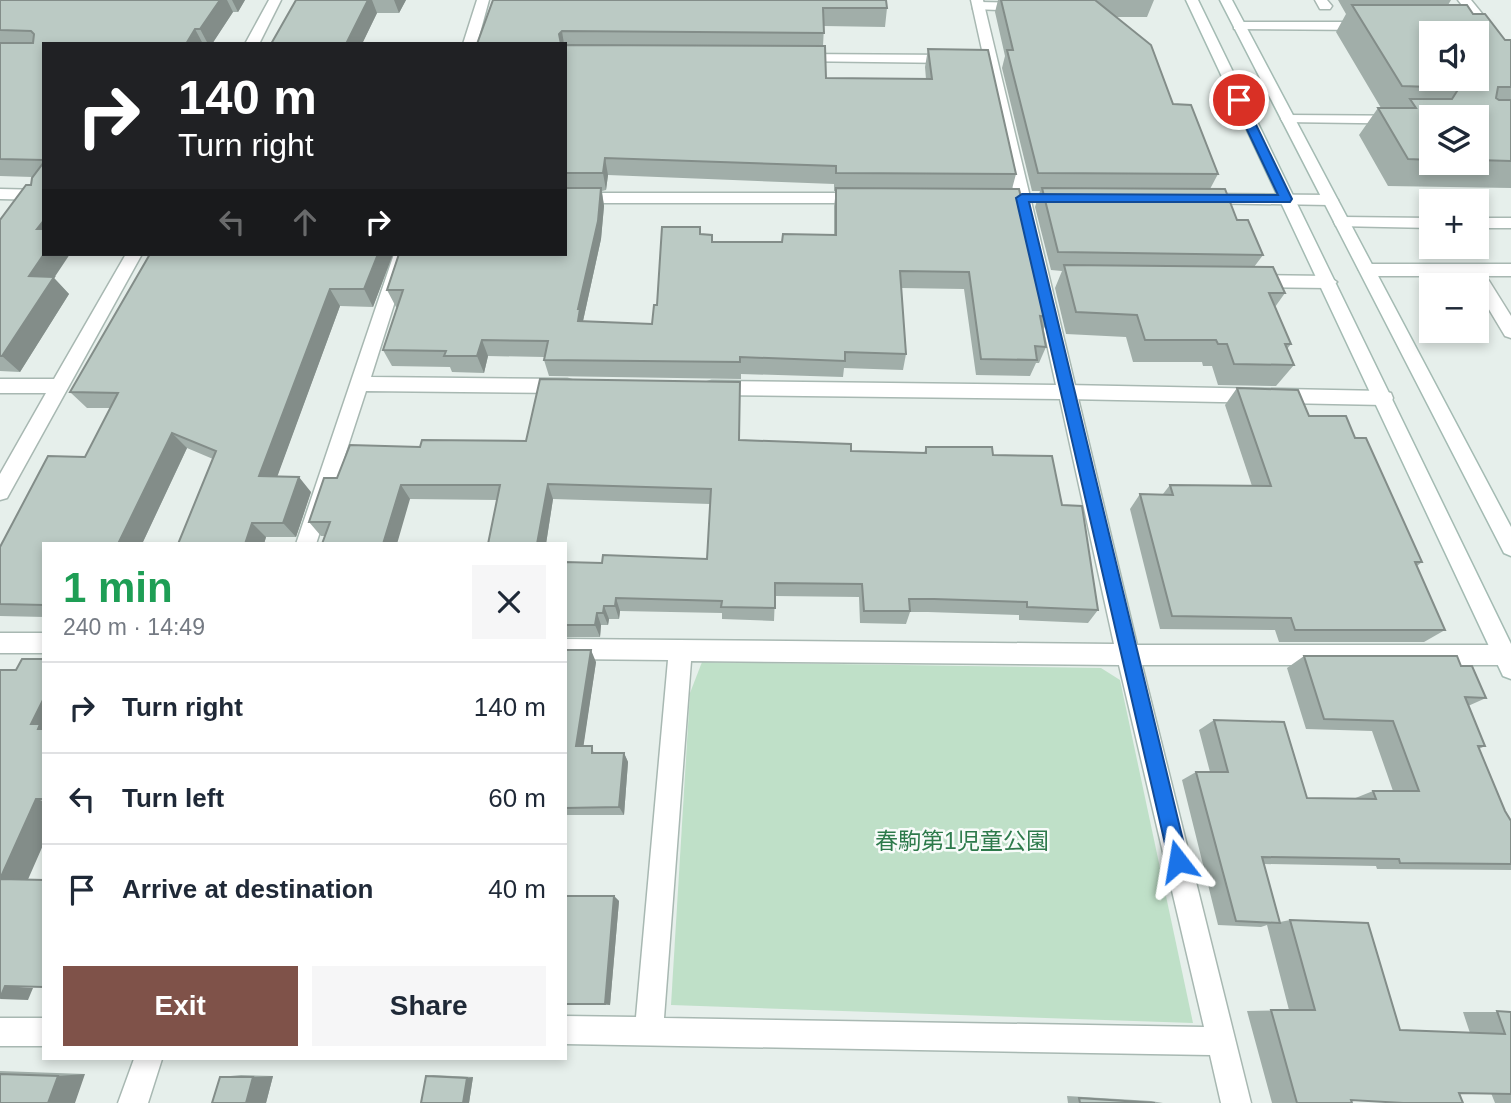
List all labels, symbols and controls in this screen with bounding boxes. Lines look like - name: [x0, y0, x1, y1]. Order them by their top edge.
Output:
- map controls: [1419, 21, 1489, 343]
- button: sound: [1419, 21, 1489, 91]
- icon: right: [63, 70, 154, 161]
- text: 140 m: [178, 70, 317, 124]
- pin: [1209, 70, 1269, 130]
- icon: arrive: [1220, 81, 1258, 119]
- button: layers: [1419, 105, 1489, 175]
- text: Turn right: [178, 127, 314, 163]
- button: +: [1419, 189, 1489, 259]
- icon: left: [213, 203, 251, 241]
- icon: ahead: [286, 203, 324, 241]
- icon: right: [359, 203, 397, 241]
- button: −: [1419, 273, 1489, 343]
- text: 1 min: [63, 564, 173, 611]
- button: close: [472, 565, 546, 639]
- text: 240 m · 14:49: [63, 614, 205, 640]
- icon: right: [63, 689, 101, 727]
- text: Turn right: [122, 692, 243, 722]
- text: 140 m: [474, 692, 546, 722]
- icon: left: [63, 780, 101, 818]
- text: Turn left: [122, 783, 224, 813]
- text: 60 m: [488, 783, 546, 813]
- position arrow: [1141, 824, 1215, 898]
- park label: 春駒第1児童公園: [875, 828, 1049, 854]
- icon: arrive: [63, 871, 101, 909]
- text: Arrive at destination: [122, 874, 373, 904]
- text: 40 m: [488, 874, 546, 904]
- button: Exit: [63, 966, 298, 1046]
- button: Share: [312, 966, 546, 1046]

